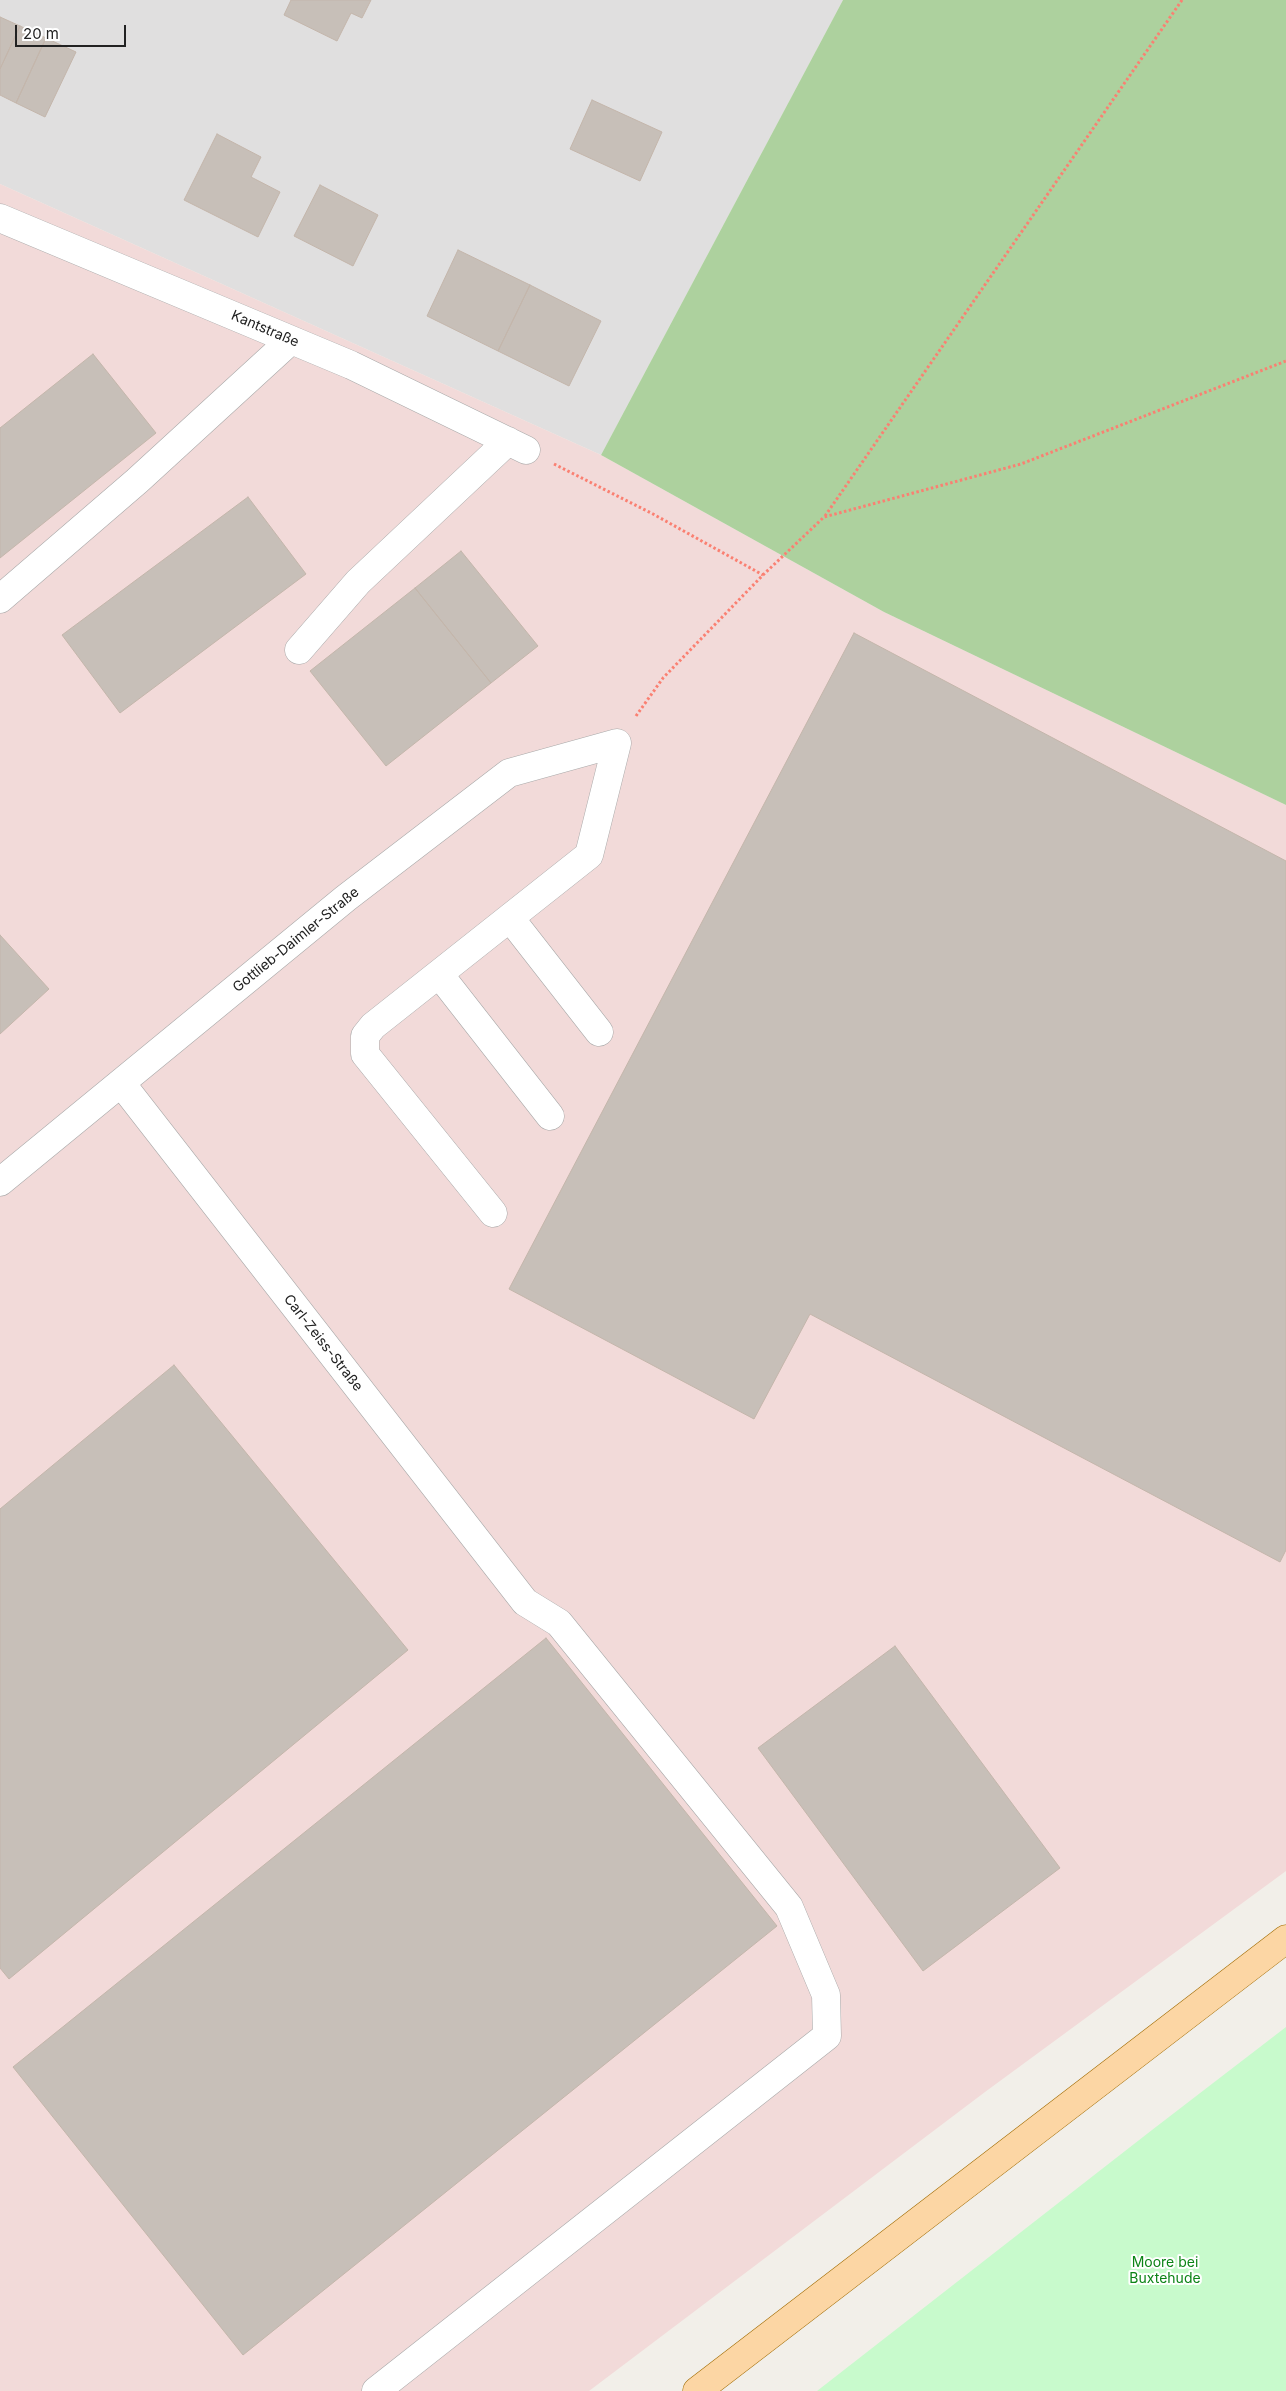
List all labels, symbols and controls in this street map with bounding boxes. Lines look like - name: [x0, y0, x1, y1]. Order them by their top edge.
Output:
- scale bar: [18, 15, 129, 47]
- text: 20 m: [23, 24, 59, 43]
- street label: Kantstraße: [229, 307, 301, 351]
- street label: Gottlieb-Daimler-Straße: [230, 884, 362, 996]
- street label: Carl-Zeiss-Straße: [280, 1291, 366, 1395]
- park label: Moore bei Buxtehude: [1129, 2255, 1201, 2288]

